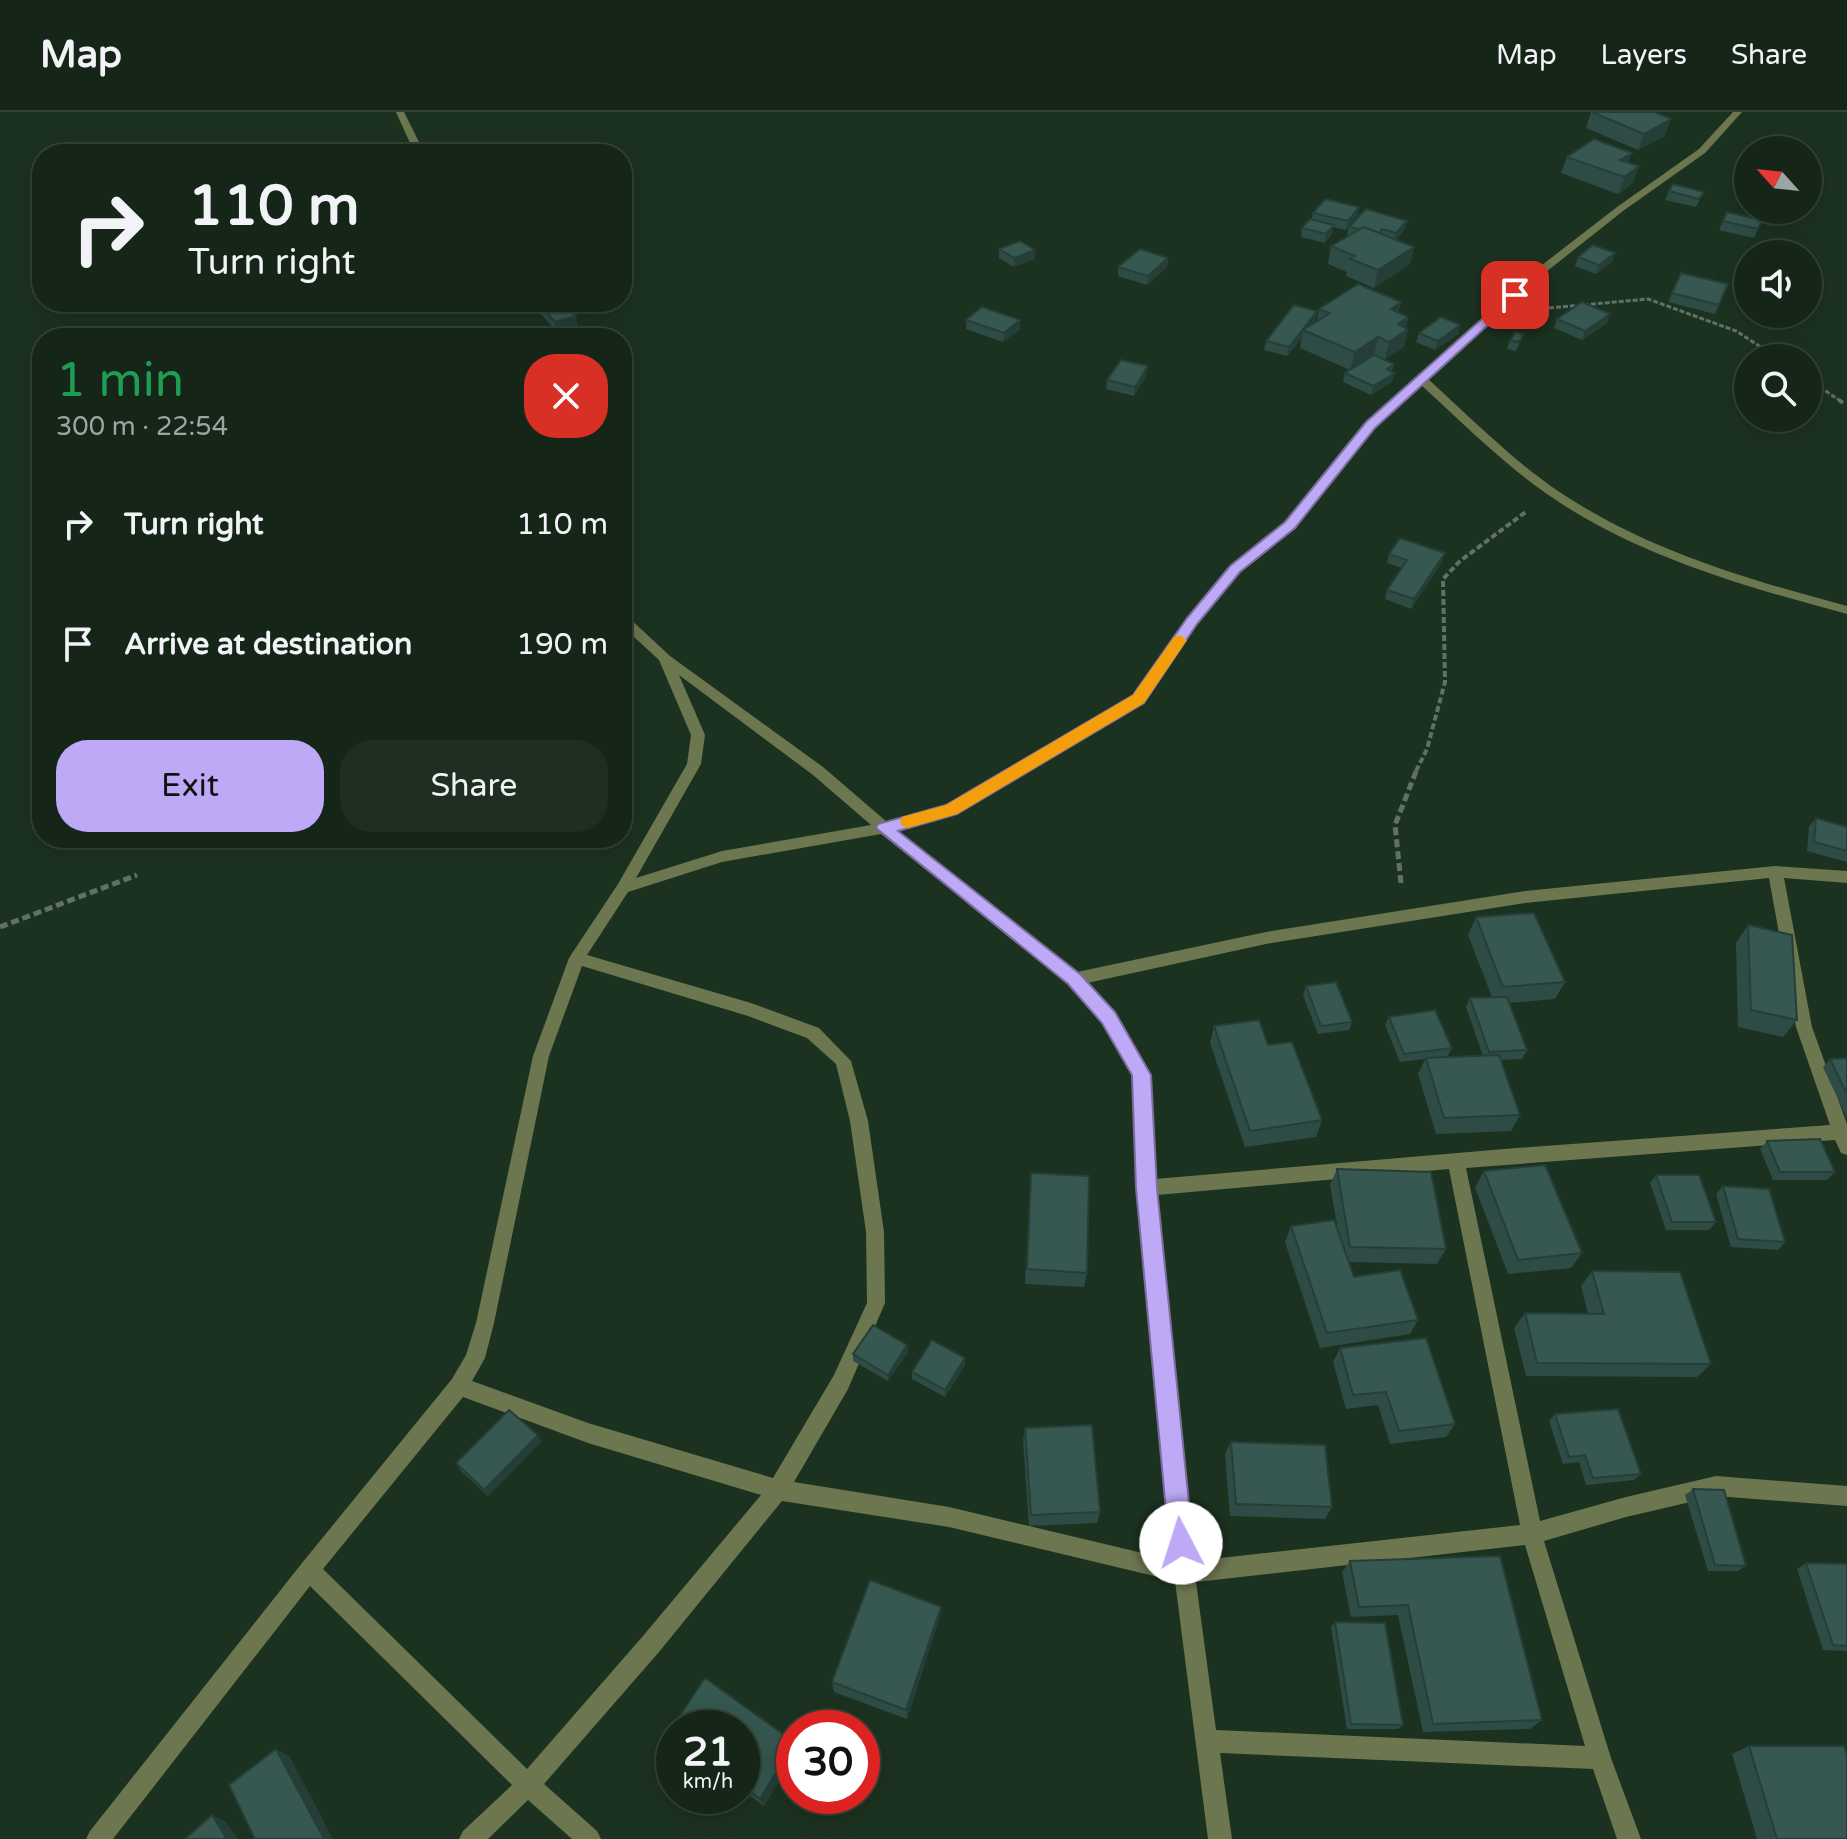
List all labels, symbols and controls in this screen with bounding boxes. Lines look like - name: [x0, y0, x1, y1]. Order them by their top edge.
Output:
- text: Map: [40, 32, 122, 78]
- text: Map: [1496, 38, 1557, 72]
- text: Layers: [1601, 38, 1687, 72]
- text: Share: [1731, 38, 1807, 72]
- north arrow: [1734, 136, 1822, 224]
- map controls: [1734, 136, 1822, 432]
- text: 110 m: [188, 173, 359, 240]
- icon: right: [56, 176, 160, 280]
- button: sound: [1734, 240, 1822, 328]
- text: Turn right: [188, 241, 355, 284]
- pin: [1481, 261, 1549, 329]
- icon: arrive: [1493, 273, 1537, 317]
- button: search: [1734, 344, 1822, 432]
- text: 1 min: [56, 352, 184, 410]
- button: close: [524, 354, 608, 438]
- text: 300 m · 22:54: [56, 411, 228, 442]
- icon: right: [56, 502, 100, 546]
- text: Turn right: [124, 506, 264, 543]
- text: 110 m: [516, 506, 608, 543]
- icon: arrive: [56, 622, 100, 666]
- text: Arrive at destination: [124, 626, 412, 663]
- text: 190 m: [516, 626, 608, 663]
- button: Exit: [56, 740, 324, 832]
- button: Share: [340, 740, 608, 832]
- position arrow: [1139, 1501, 1223, 1585]
- speed limit sign: 30: [776, 1710, 880, 1814]
- text: 21: [683, 1728, 733, 1776]
- text: km/h: [683, 1770, 733, 1794]

